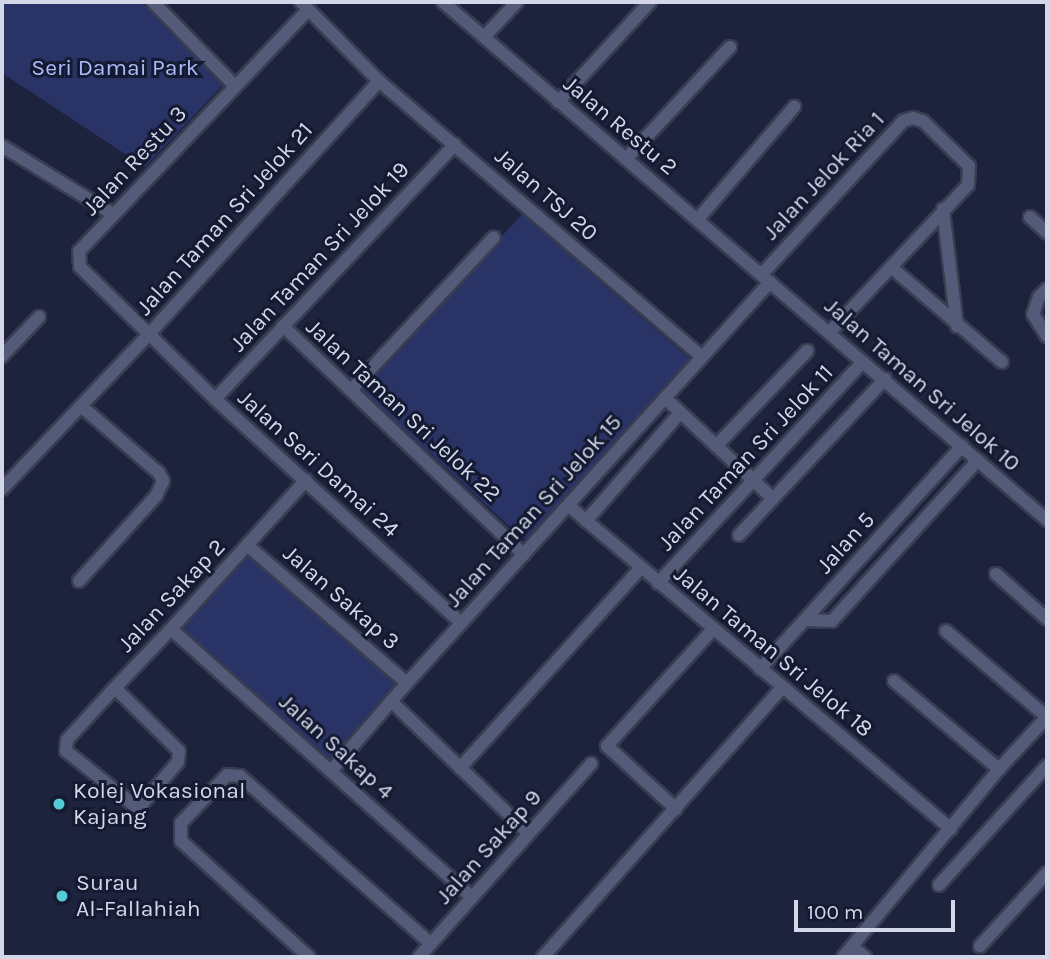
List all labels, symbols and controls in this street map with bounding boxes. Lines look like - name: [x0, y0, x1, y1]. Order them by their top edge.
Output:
- park label: Seri Damai Park: [31, 54, 199, 82]
- street label: Jalan Restu 2: [558, 71, 682, 181]
- street label: Jalan Restu 3: [77, 100, 193, 222]
- street label: Jalan Jelok Ria 1: [757, 106, 891, 246]
- street label: Jalan Taman Sri Jelok 21: [131, 117, 319, 321]
- street label: Jalan TSJ 20: [489, 143, 603, 247]
- street label: Jalan Taman Sri Jelok 19: [225, 156, 415, 358]
- street label: Jalan Taman Sri Jelok 10: [818, 292, 1026, 478]
- street label: Jalan Taman Sri Jelok 22: [300, 314, 506, 508]
- street label: Jalan Taman Sri Jelok 11: [653, 359, 839, 557]
- street label: Jalan Seri Damai 24: [232, 384, 404, 544]
- street label: Jalan Taman Sri Jelok 15: [440, 409, 628, 613]
- street label: Jalan 5: [811, 507, 881, 579]
- street label: Jalan Sakap 2: [113, 534, 231, 658]
- street label: Jalan Sakap 3: [277, 540, 405, 656]
- street label: Jalan Taman Sri Jelok 18: [668, 561, 878, 743]
- street label: Jalan Sakap 4: [273, 688, 399, 806]
- place label: Kolej Vokasional Kajang: [73, 777, 245, 831]
- street label: Jalan Sakap 9: [430, 784, 548, 910]
- marker: Kolej Vokasional Kajang: [51, 796, 67, 812]
- place label: Surau Al-Fallahiah: [76, 869, 201, 923]
- scale bar: [797, 886, 958, 930]
- marker: Surau Al-Fallahiah: [54, 888, 70, 904]
- text: 100 m: [807, 900, 864, 924]

